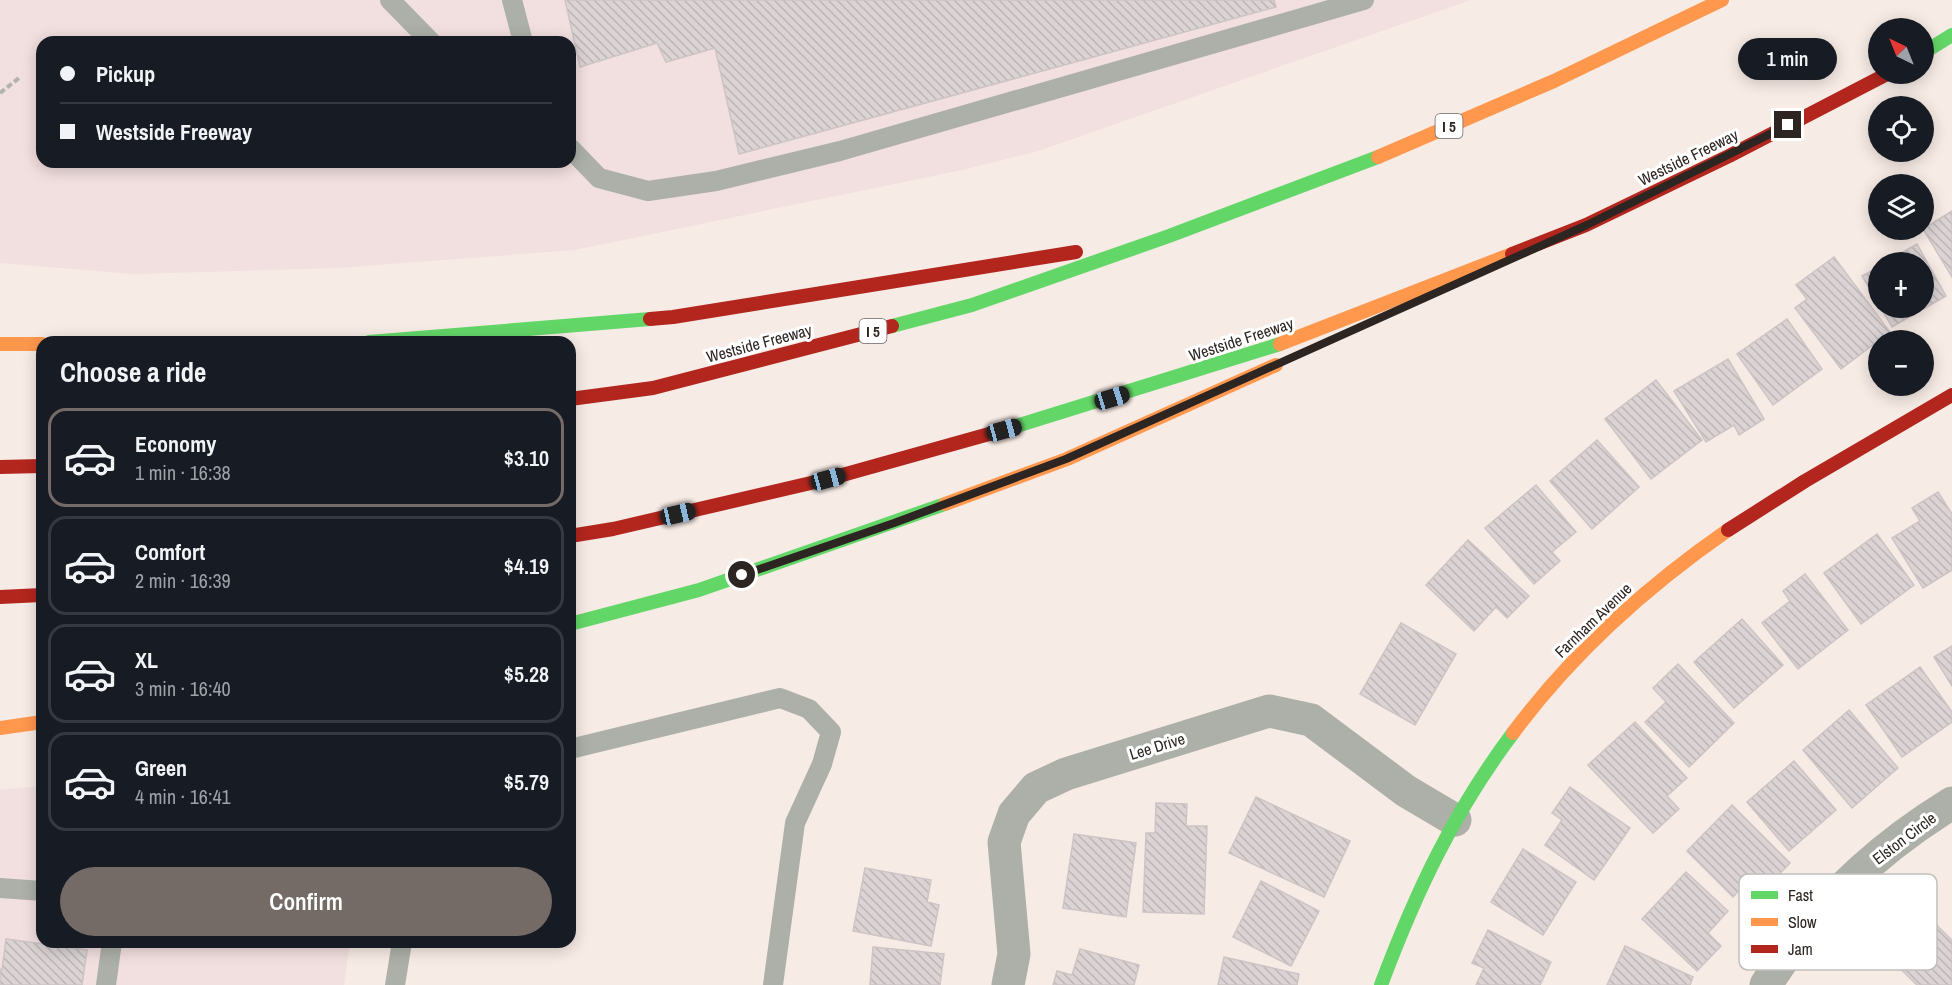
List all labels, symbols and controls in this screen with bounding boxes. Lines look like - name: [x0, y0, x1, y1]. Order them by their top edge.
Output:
- north arrow: [1868, 18, 1934, 84]
- map controls: [1868, 18, 1934, 396]
- callout: 1 min: [1738, 38, 1838, 80]
- text: 1 min: [1766, 45, 1809, 72]
- text: Pickup: [96, 59, 155, 89]
- button: locate: [1868, 96, 1934, 162]
- route end: [1774, 111, 1801, 138]
- road number: I 5: [1436, 114, 1462, 138]
- text: Westside Freeway: [96, 117, 252, 147]
- street label: Westside Freeway: [1634, 123, 1742, 191]
- button: layers: [1868, 174, 1934, 240]
- button: +: [1868, 252, 1934, 318]
- street label: Westside Freeway: [1186, 312, 1296, 366]
- street label: Westside Freeway: [704, 318, 815, 368]
- road number: I 5: [860, 319, 886, 343]
- button: −: [1868, 330, 1934, 396]
- text: Choose a ride: [60, 354, 206, 390]
- car: [1092, 384, 1132, 412]
- car: [984, 417, 1024, 443]
- text: Economy: [135, 429, 216, 459]
- icon: car: [63, 431, 117, 485]
- text: $3.10: [504, 443, 549, 473]
- text: 1 min · 16:38: [135, 459, 231, 486]
- car: [808, 466, 848, 492]
- car: [658, 501, 698, 527]
- text: Comfort: [135, 537, 205, 567]
- icon: car: [63, 539, 117, 593]
- text: $4.19: [504, 551, 549, 581]
- route start: [728, 561, 755, 588]
- text: 2 min · 16:39: [135, 567, 231, 594]
- street label: Farnham Avenue: [1550, 578, 1636, 662]
- text: XL: [135, 645, 158, 675]
- icon: car: [63, 647, 117, 701]
- text: $5.28: [504, 659, 549, 689]
- text: 3 min · 16:40: [135, 675, 231, 702]
- street label: Lee Drive: [1127, 727, 1187, 765]
- text: Green: [135, 753, 187, 783]
- icon: car: [63, 755, 117, 809]
- text: $5.79: [504, 767, 549, 797]
- text: 4 min · 16:41: [135, 783, 231, 810]
- street label: Elston Circle: [1868, 807, 1940, 869]
- button: Confirm: [60, 867, 552, 936]
- legend: [1739, 874, 1937, 970]
- text: Fast: [1788, 884, 1813, 906]
- text: Slow: [1788, 911, 1817, 933]
- text: Jam: [1788, 938, 1813, 960]

